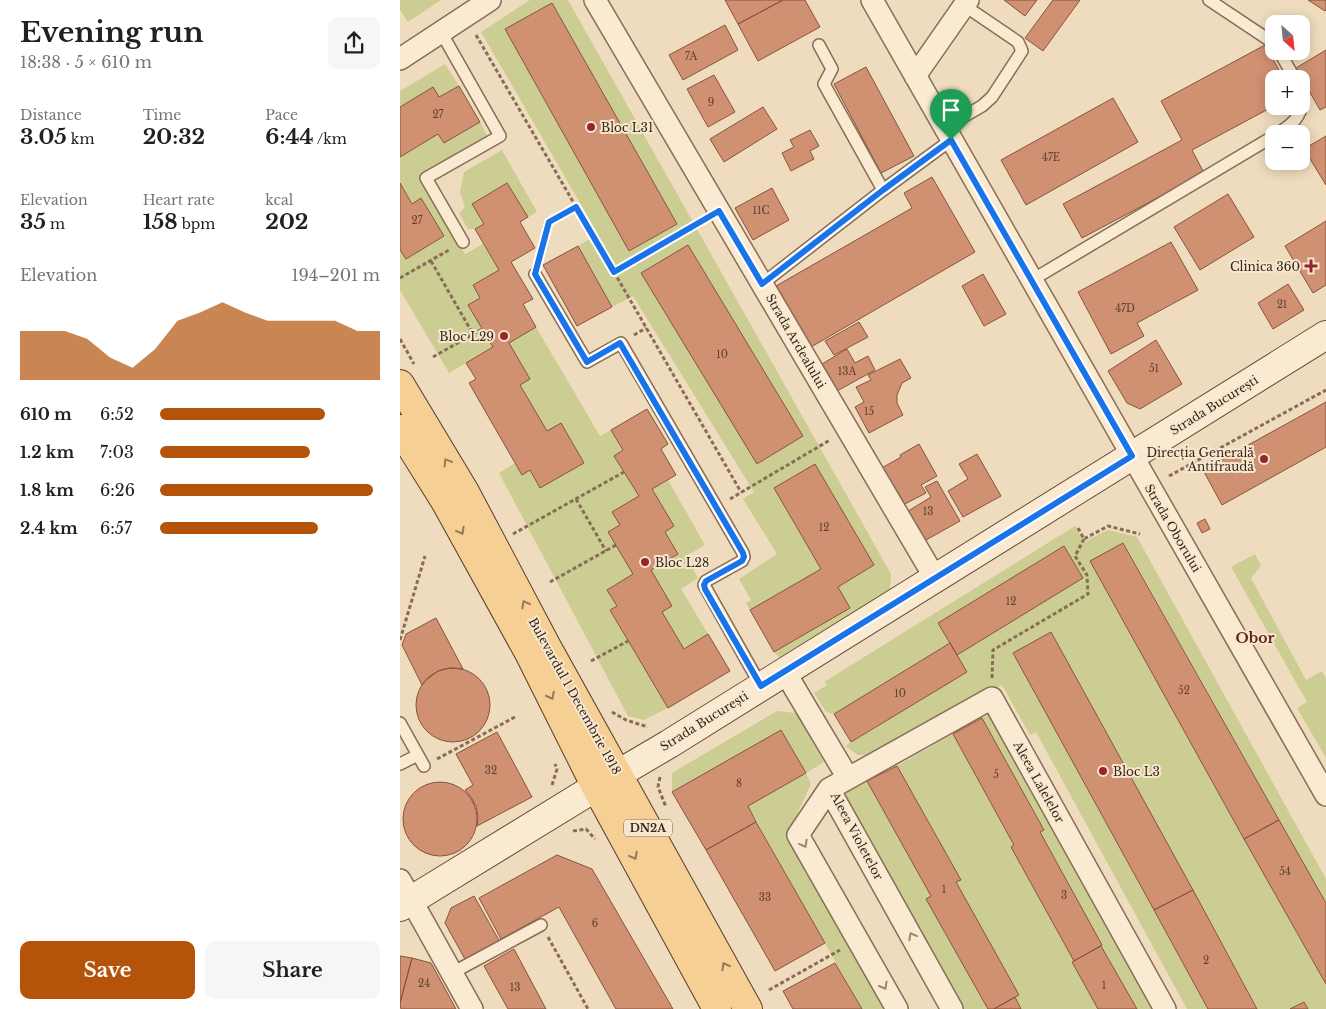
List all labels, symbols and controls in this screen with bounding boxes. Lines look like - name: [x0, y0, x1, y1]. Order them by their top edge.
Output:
- text: Evening run: [20, 15, 204, 50]
- north arrow: [1265, 15, 1310, 60]
- map controls: [1265, 15, 1310, 170]
- button: share: [328, 17, 380, 69]
- house number: 7A: [685, 50, 697, 63]
- text: 18:38 · 5 × 610 m: [20, 52, 152, 72]
- button: +: [1265, 70, 1310, 115]
- pin: [930, 89, 972, 140]
- house number: 9: [708, 96, 714, 109]
- icon: arrive: [937, 96, 965, 124]
- text: Distance: [20, 106, 82, 124]
- text: Time: [143, 106, 181, 124]
- text: Pace: [265, 106, 298, 124]
- house number: 27: [432, 108, 445, 121]
- place label: Bloc L31: [601, 120, 653, 135]
- marker: Bloc L31: [585, 121, 597, 133]
- text: 3.05: [20, 124, 67, 150]
- text: 20:32: [143, 124, 205, 150]
- text: 6:44: [265, 124, 313, 150]
- button: −: [1265, 125, 1310, 170]
- text: km: [67, 130, 94, 148]
- text: /km: [313, 130, 347, 148]
- house number: 47E: [1042, 151, 1060, 164]
- text: Elevation: [20, 191, 88, 209]
- text: Heart rate: [143, 191, 215, 209]
- text: kcal: [265, 191, 293, 209]
- house number: 11C: [753, 204, 769, 217]
- text: 35: [20, 209, 46, 235]
- text: 158: [143, 209, 178, 235]
- text: 202: [265, 209, 309, 235]
- house number: 27: [411, 214, 424, 227]
- text: m: [46, 215, 65, 233]
- text: bpm: [178, 215, 215, 233]
- place label: Clinica 360: [1230, 259, 1300, 274]
- marker: Clinica 360: [1304, 259, 1318, 273]
- text: Elevation: [20, 265, 97, 285]
- text: 194–201 m: [291, 265, 380, 285]
- street label: Strada Ardealului: [763, 291, 829, 391]
- house number: 21: [1277, 298, 1287, 311]
- house number: 47D: [1115, 302, 1135, 315]
- place label: Bloc L29: [439, 329, 494, 344]
- marker: Bloc L29: [498, 330, 510, 342]
- house number: 10: [716, 348, 728, 361]
- house number: 51: [1149, 362, 1159, 375]
- house number: 13A: [838, 365, 856, 378]
- street label: Strada București: [1167, 372, 1261, 439]
- text: 610 m: [20, 404, 72, 424]
- text: 6:52: [100, 404, 134, 424]
- house number: 15: [864, 405, 874, 418]
- text: 1.2 km: [20, 442, 74, 462]
- text: 7:03: [100, 442, 134, 462]
- place label: Direcția Generală Antifraudă: [1146, 445, 1254, 474]
- marker: Direcția Generală Antifraudă: [1258, 453, 1270, 465]
- one-way arrow: [443, 458, 453, 467]
- text: 1.8 km: [20, 480, 74, 500]
- text: 6:26: [100, 480, 135, 500]
- street label: Strada Oborului: [1142, 481, 1204, 575]
- house number: 13: [923, 505, 933, 518]
- text: 2.4 km: [20, 518, 78, 538]
- text: 6:57: [100, 518, 132, 538]
- house number: 12: [819, 521, 829, 534]
- one-way arrow: [455, 525, 465, 534]
- place label: Bloc L28: [655, 555, 709, 570]
- marker: Bloc L28: [639, 556, 651, 568]
- house number: 12: [1006, 595, 1016, 608]
- one-way arrow: [521, 601, 531, 610]
- street label: Bulevardul 1 Decembrie 1918: [526, 615, 624, 777]
- district label: Obor: [1236, 629, 1274, 647]
- house number: 52: [1178, 684, 1190, 697]
- house number: 10: [894, 687, 906, 700]
- street label: Strada București: [657, 688, 751, 755]
- one-way arrow: [545, 691, 555, 700]
- street label: Aleea Lalelelor: [1010, 738, 1068, 826]
- house number: 32: [485, 764, 497, 777]
- place label: Bloc L3: [1113, 764, 1160, 779]
- marker: Bloc L3: [1097, 765, 1109, 777]
- house number: 5: [993, 768, 999, 781]
- house number: 8: [736, 777, 742, 790]
- street label: Aleea Violetelor: [827, 789, 887, 883]
- road number: DN2A: [624, 820, 672, 836]
- one-way arrow: [797, 839, 807, 848]
- one-way arrow: [628, 851, 638, 860]
- house number: 54: [1279, 865, 1291, 878]
- house number: 1: [942, 883, 946, 896]
- house number: 3: [1061, 889, 1067, 902]
- house number: 33: [759, 891, 771, 904]
- house number: 6: [592, 917, 598, 930]
- one-way arrow: [908, 932, 918, 941]
- button: Save: [20, 941, 195, 999]
- button: Share: [205, 941, 380, 999]
- house number: 2: [1203, 954, 1209, 967]
- one-way arrow: [721, 963, 731, 972]
- house number: 24: [418, 977, 430, 990]
- house number: 1: [1102, 979, 1106, 992]
- one-way arrow: [877, 980, 887, 989]
- house number: 13: [510, 981, 520, 994]

